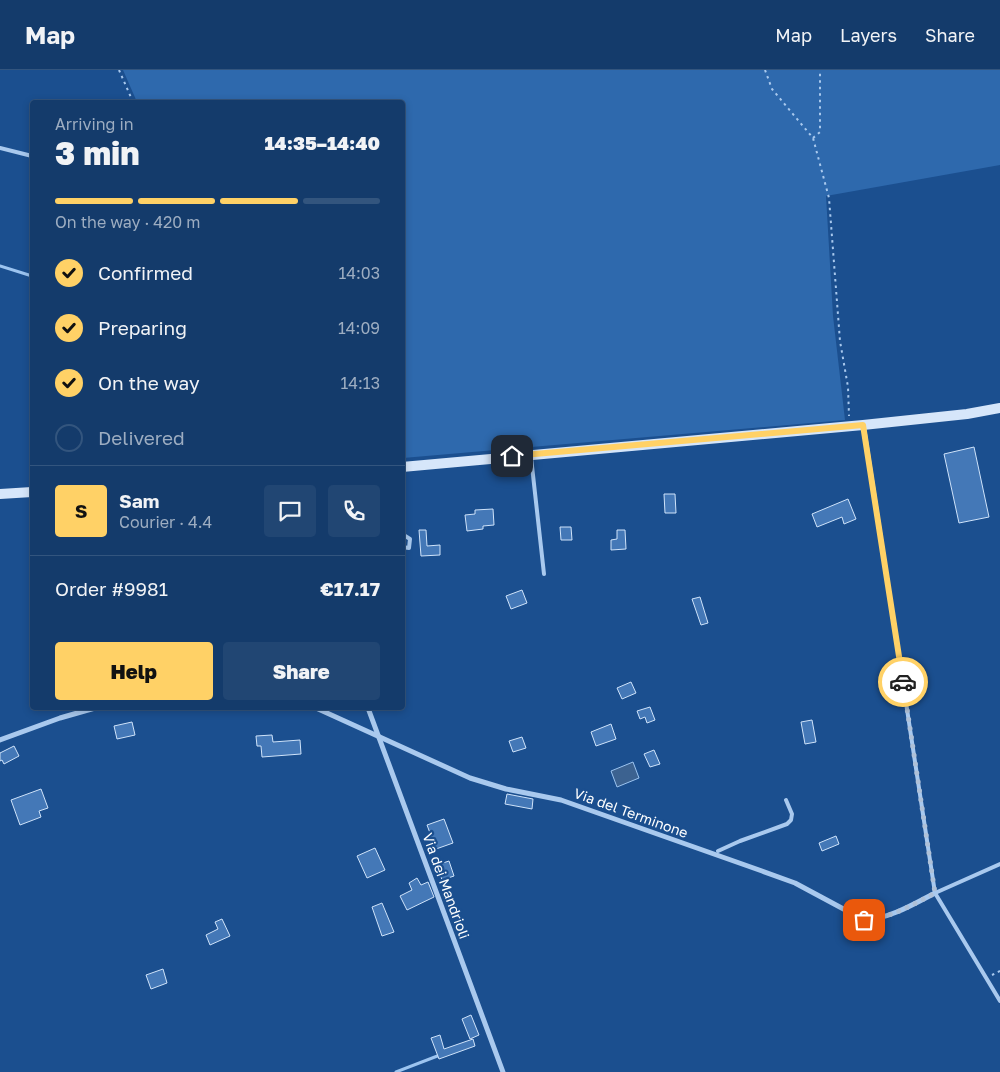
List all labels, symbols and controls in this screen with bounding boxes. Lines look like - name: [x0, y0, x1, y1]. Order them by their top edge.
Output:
- text: Map: [25, 20, 75, 49]
- text: Map: [775, 24, 812, 46]
- text: Layers: [840, 24, 897, 46]
- text: Share: [925, 24, 975, 46]
- text: Arriving in: [55, 114, 134, 134]
- text: 14:35–14:40: [265, 131, 380, 154]
- text: 3 min: [55, 134, 140, 172]
- text: On the way · 420 m: [55, 212, 200, 232]
- icon: check: [55, 259, 83, 287]
- text: Confirmed: [98, 261, 193, 284]
- text: 14:03: [338, 263, 380, 283]
- icon: check: [55, 314, 83, 342]
- text: Preparing: [98, 316, 187, 339]
- text: 14:09: [338, 318, 380, 338]
- icon: check: [55, 369, 83, 397]
- text: On the way: [98, 371, 200, 394]
- text: 14:13: [341, 373, 380, 393]
- text: Delivered: [98, 426, 185, 449]
- pin: [491, 435, 533, 477]
- icon: home: [498, 442, 526, 470]
- button: chat: [264, 485, 316, 537]
- button: phone: [328, 485, 380, 537]
- text: Sam: [119, 489, 159, 512]
- text: S: [75, 499, 87, 522]
- text: Courier · 4.4: [119, 512, 212, 532]
- text: Order #9981: [55, 577, 168, 600]
- text: €17.17: [320, 577, 380, 600]
- button: Help: [55, 642, 213, 700]
- button: Share: [223, 642, 380, 700]
- courier: [878, 657, 928, 707]
- icon: car: [889, 668, 917, 696]
- street label: Via del Terminone: [572, 784, 691, 841]
- street label: Via dei Mandrioli: [419, 831, 474, 941]
- pin: [843, 899, 885, 941]
- icon: bag: [850, 906, 878, 934]

